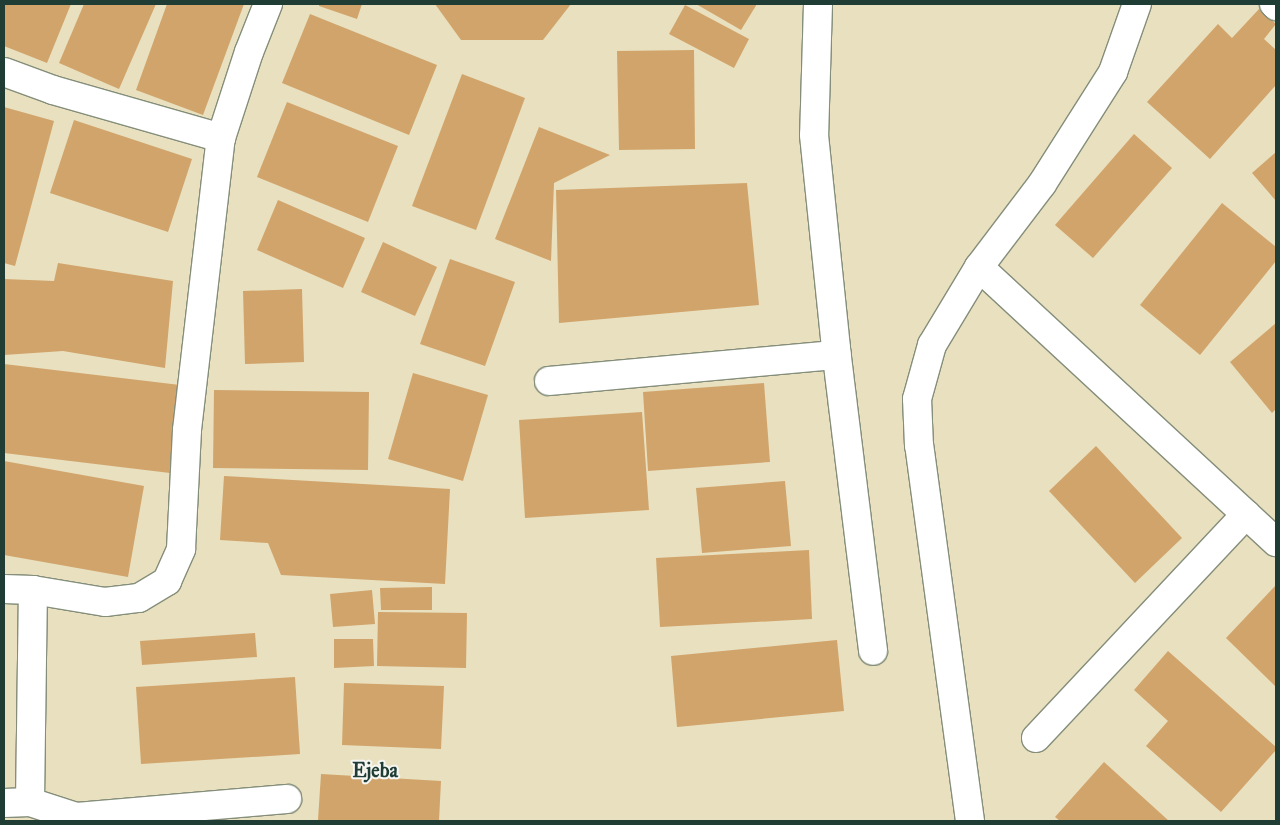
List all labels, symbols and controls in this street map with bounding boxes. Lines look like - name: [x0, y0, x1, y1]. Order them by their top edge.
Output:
- district label: Ejeba: [352, 758, 398, 782]

